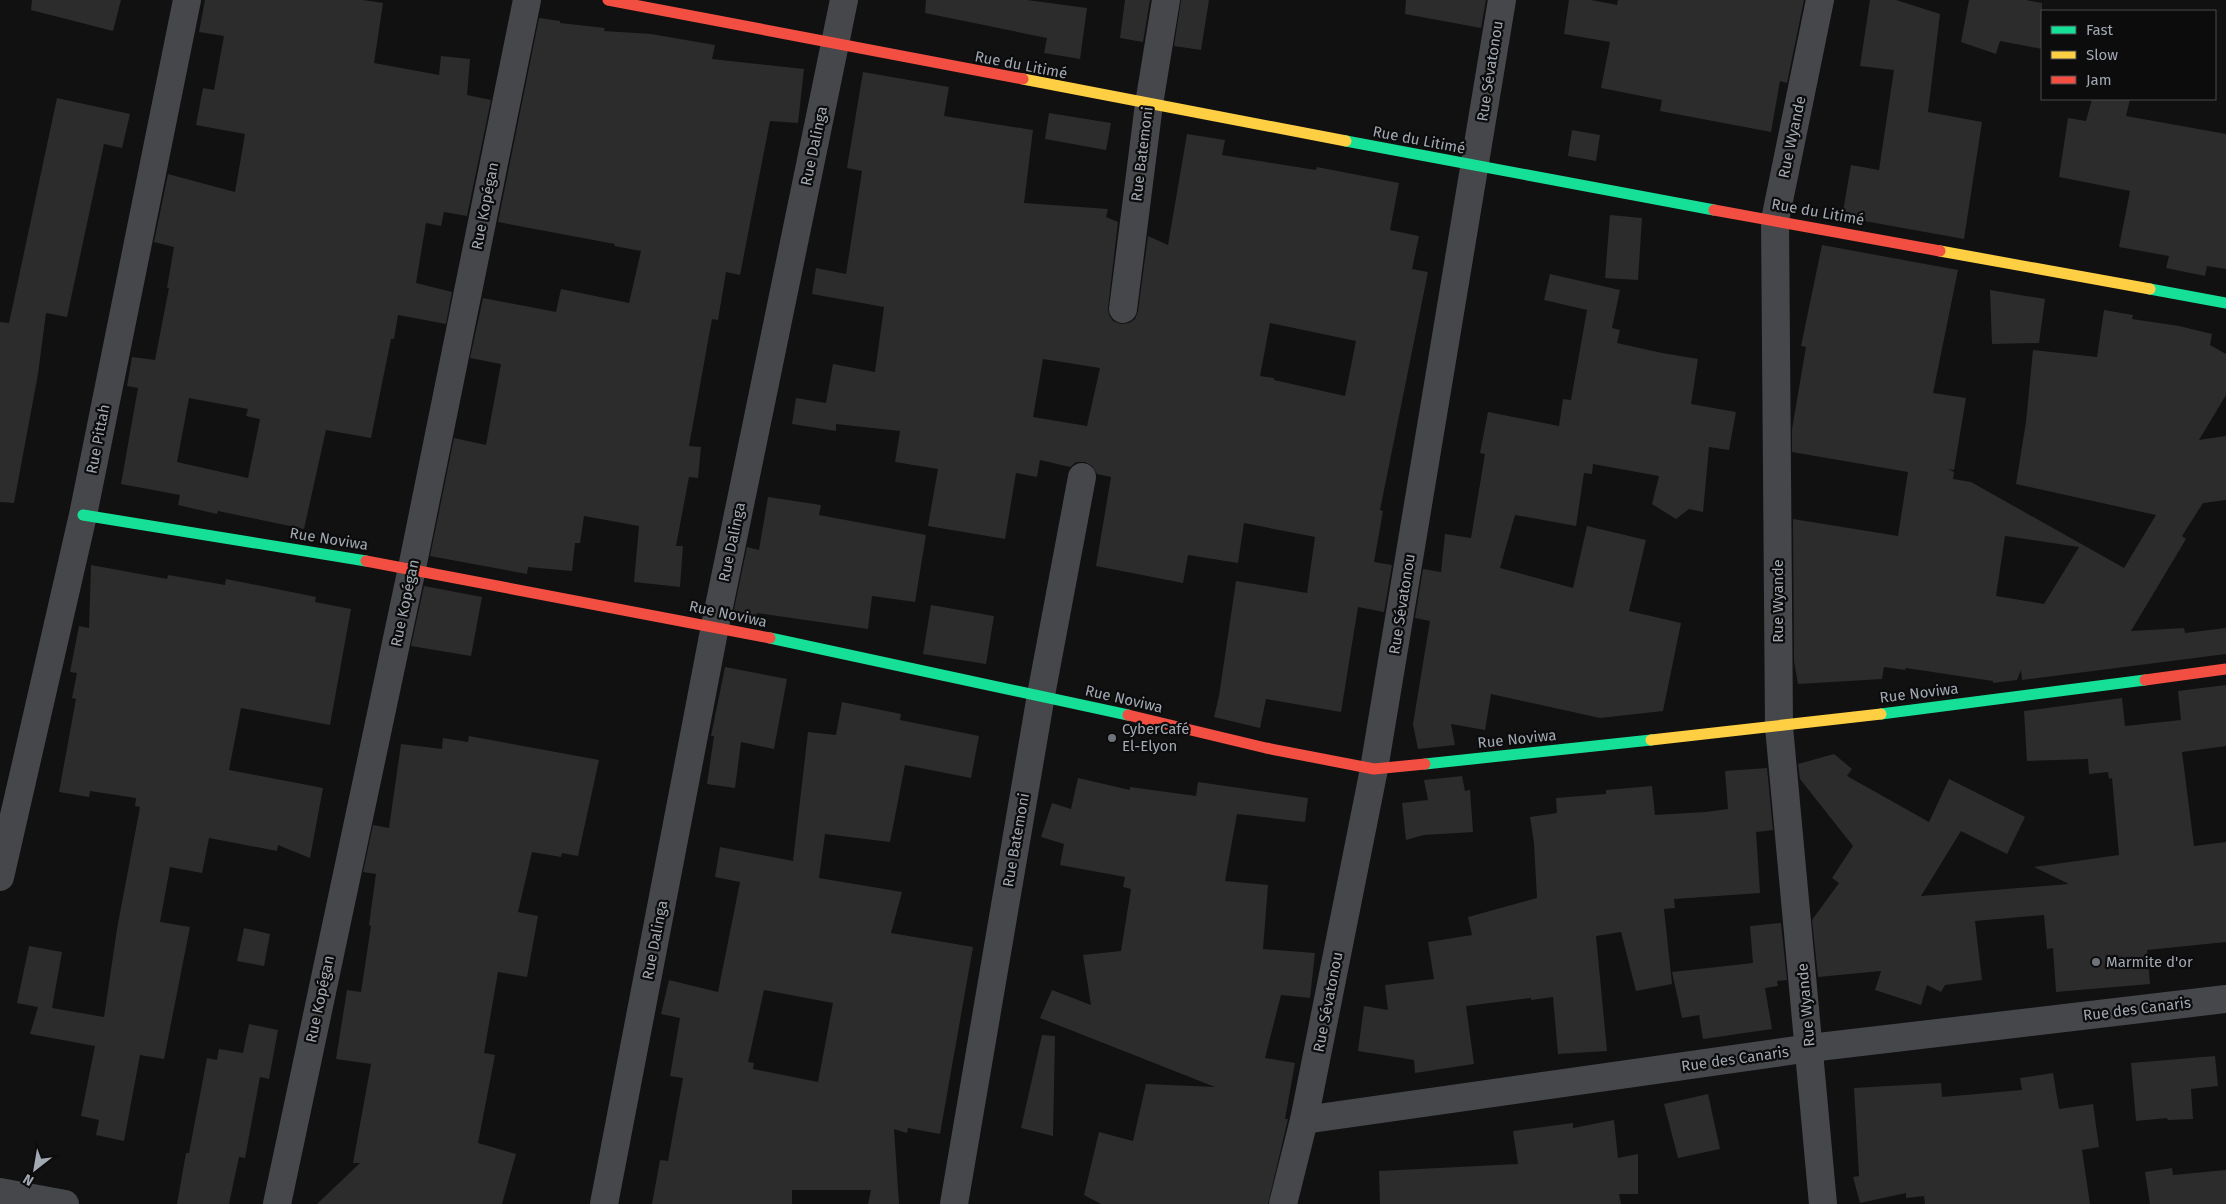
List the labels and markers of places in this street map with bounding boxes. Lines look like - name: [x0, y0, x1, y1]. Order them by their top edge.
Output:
- place label: CyberCafé El-Elyon: [1122, 720, 1189, 755]
- marker: CyberCafé El-Elyon: [1106, 732, 1118, 744]
- place label: Marmite d'or: [2106, 953, 2193, 971]
- marker: Marmite d'or: [2090, 956, 2102, 968]

